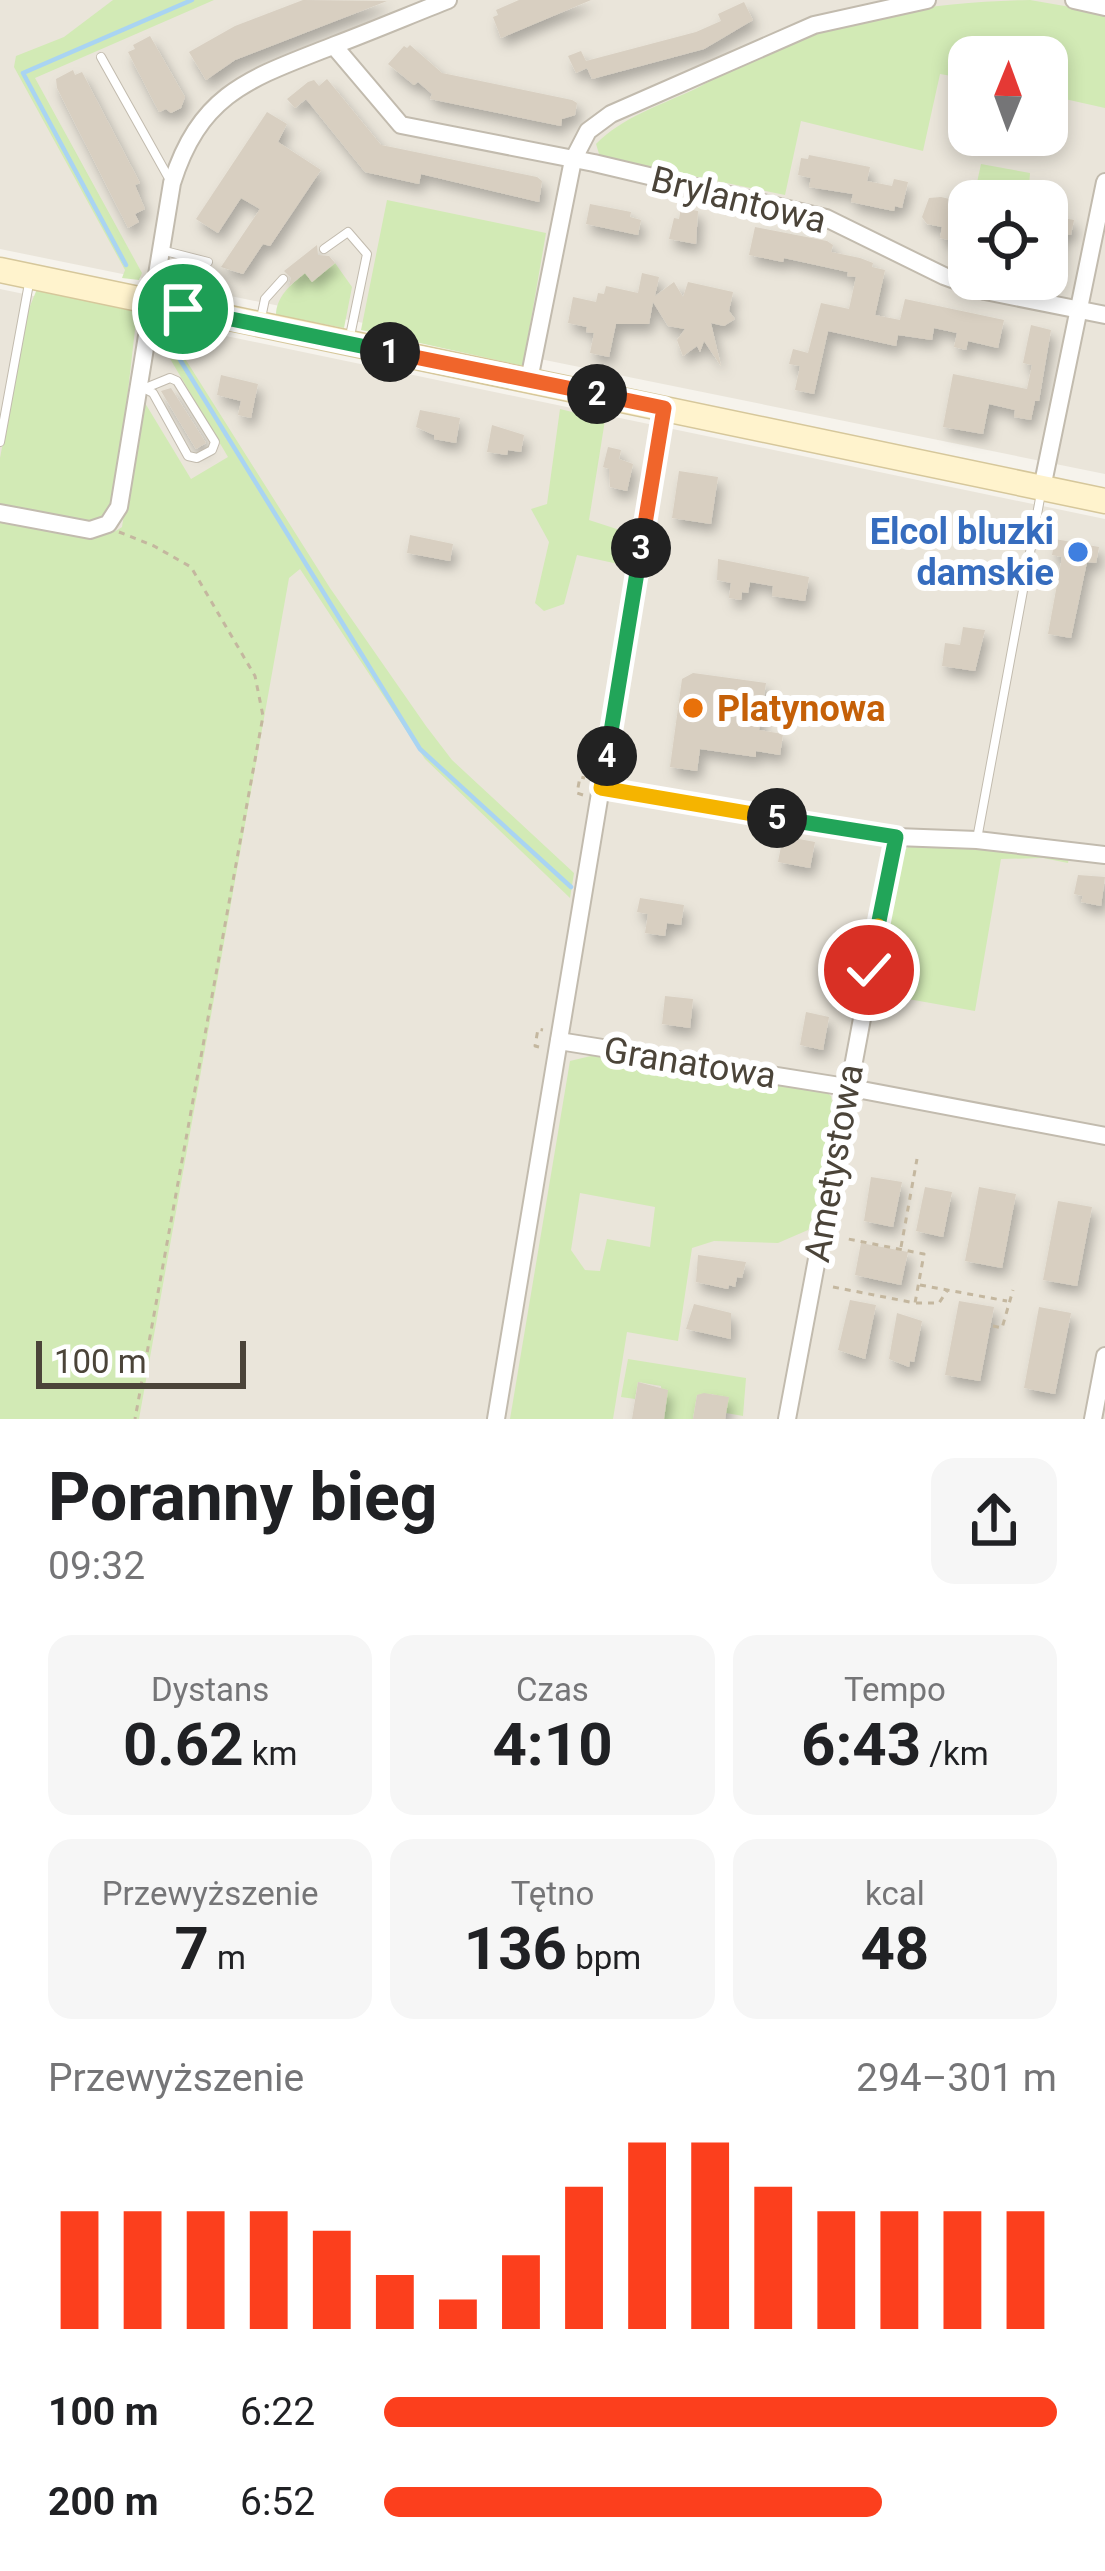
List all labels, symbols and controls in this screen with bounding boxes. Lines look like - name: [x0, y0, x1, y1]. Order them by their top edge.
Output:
- north arrow: [948, 36, 1068, 156]
- map controls: [948, 36, 1068, 300]
- street label: Brylantowa: [647, 158, 831, 242]
- button: locate: [948, 180, 1068, 300]
- pin: [132, 258, 234, 360]
- icon: arrive: [150, 276, 216, 342]
- pin: 1: [360, 322, 420, 382]
- text: 1: [381, 332, 399, 371]
- pin: 2: [567, 364, 627, 424]
- text: 2: [588, 374, 606, 413]
- place label: Elcol bluzki damskie: [870, 511, 1054, 594]
- pin: 3: [611, 518, 671, 578]
- text: 3: [632, 528, 650, 567]
- marker: Elcol bluzki damskie: [1065, 539, 1091, 565]
- place label: Platynowa: [717, 688, 886, 730]
- marker: Platynowa: [680, 695, 706, 721]
- pin: 4: [577, 726, 637, 786]
- text: 4: [598, 736, 616, 775]
- pin: 5: [747, 788, 807, 848]
- text: 5: [768, 798, 786, 837]
- pin: [818, 919, 920, 1021]
- icon: check: [836, 937, 902, 1003]
- street label: Granatowa: [601, 1029, 779, 1097]
- street label: Ametystowa: [796, 1061, 872, 1265]
- scale bar: [36, 1335, 246, 1388]
- text: 100 m: [54, 1342, 147, 1381]
- button: share: [931, 1458, 1057, 1584]
- text: Poranny bieg: [48, 1459, 437, 1536]
- text: 09:32: [48, 1543, 145, 1589]
- text: Dystans: [151, 1670, 269, 1709]
- text: Czas: [516, 1670, 589, 1709]
- text: Tempo: [844, 1670, 946, 1709]
- text: 0.62: [123, 1709, 244, 1780]
- text: 4:10: [492, 1709, 613, 1780]
- text: 6:43: [801, 1709, 921, 1780]
- text: km: [244, 1734, 297, 1773]
- text: /km: [921, 1734, 989, 1773]
- text: Przewyższenie: [102, 1874, 319, 1913]
- text: Tętno: [511, 1874, 594, 1913]
- text: kcal: [865, 1874, 925, 1913]
- text: 7: [174, 1913, 209, 1984]
- text: 136: [464, 1913, 567, 1984]
- text: 48: [860, 1913, 929, 1984]
- text: m: [209, 1938, 246, 1977]
- text: bpm: [567, 1938, 641, 1977]
- text: Przewyższenie: [48, 2055, 304, 2101]
- text: 294–301 m: [856, 2055, 1057, 2101]
- text: 100 m: [48, 2389, 159, 2435]
- text: 6:22: [240, 2389, 315, 2435]
- text: 200 m: [48, 2479, 159, 2525]
- text: 6:52: [240, 2479, 315, 2525]

